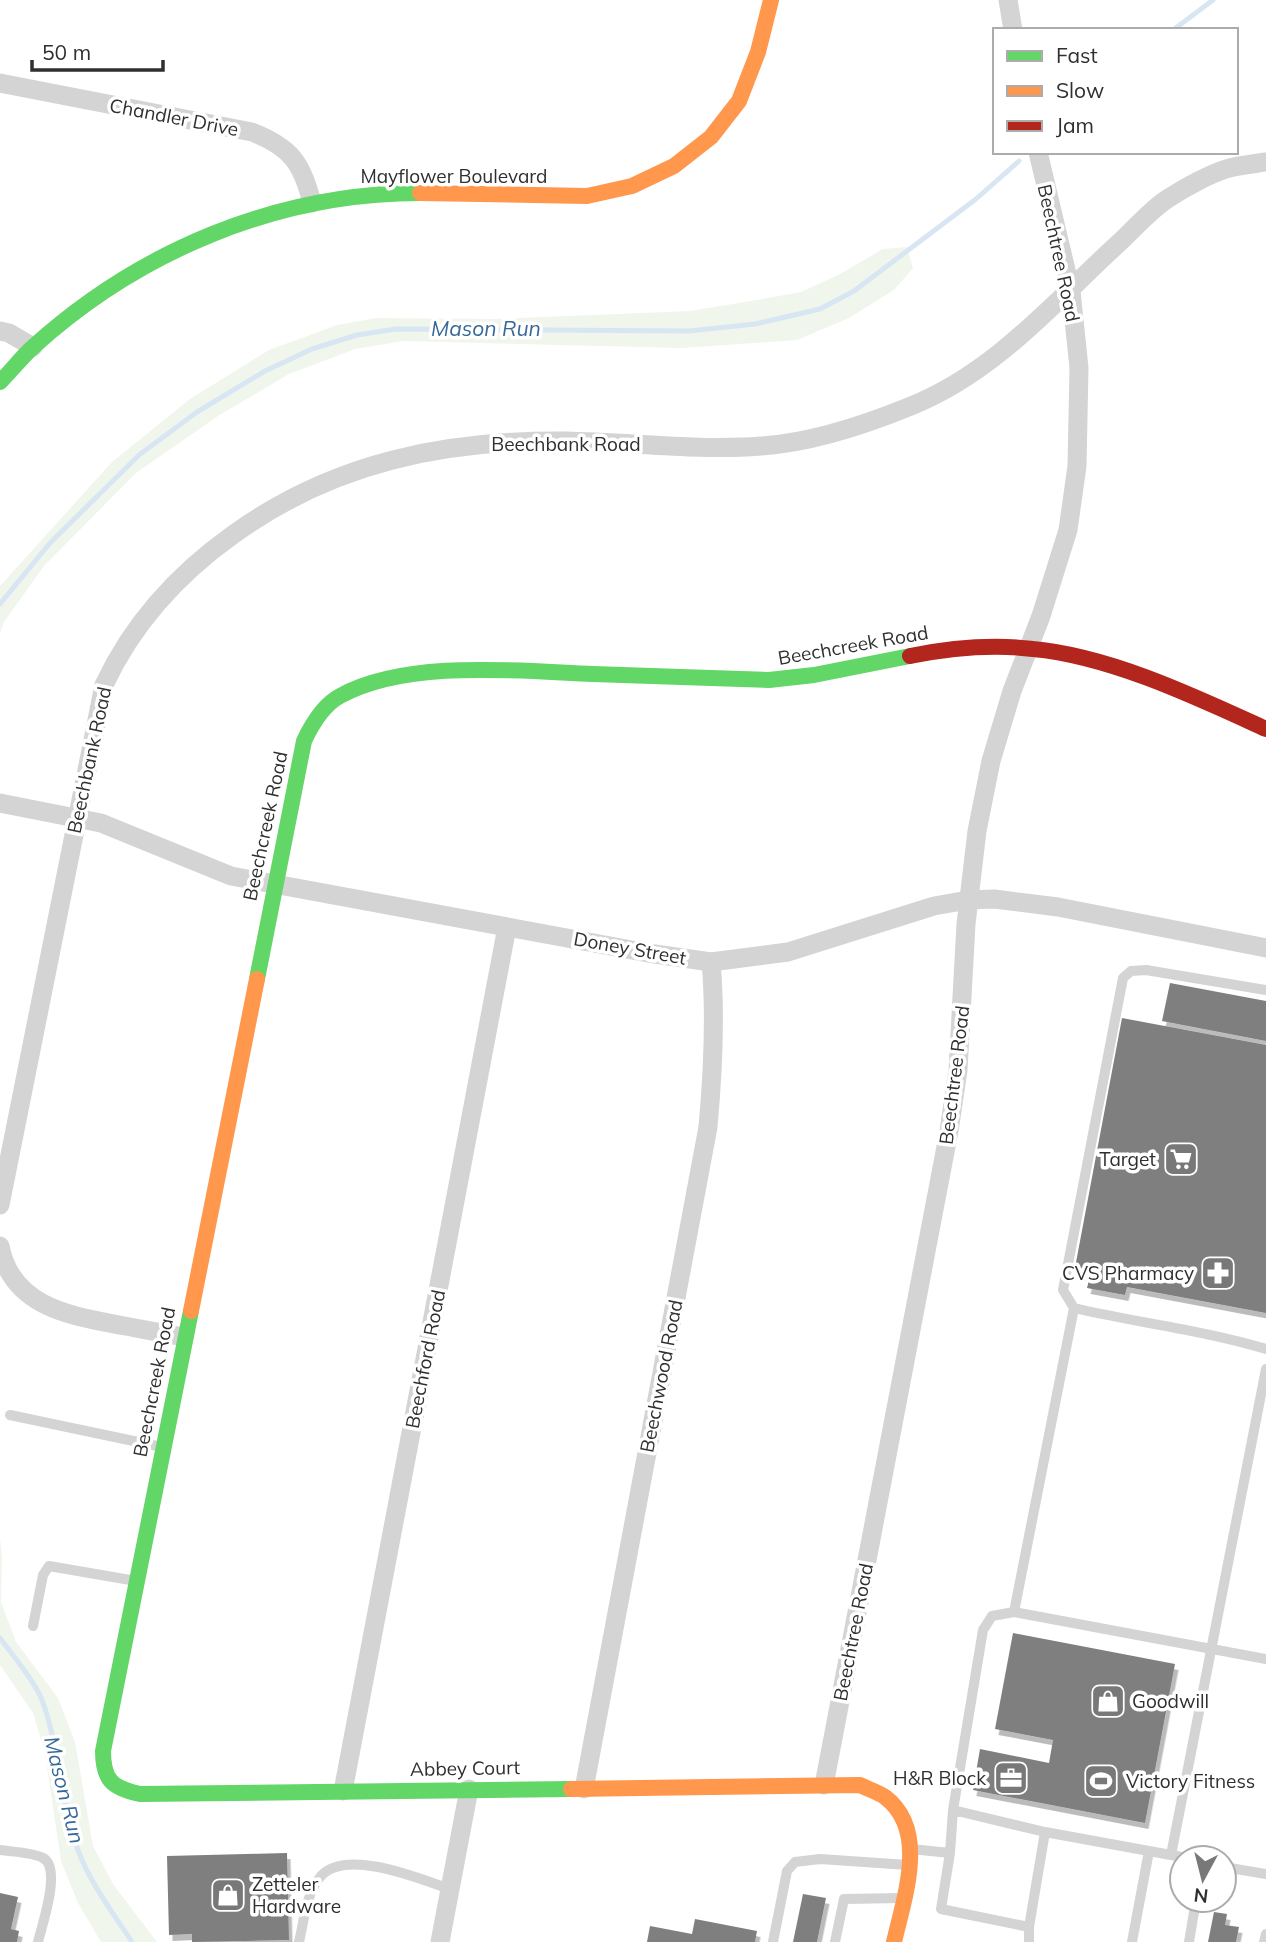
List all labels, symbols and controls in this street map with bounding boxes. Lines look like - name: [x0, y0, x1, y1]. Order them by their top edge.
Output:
- scale bar: [32, 28, 163, 72]
- legend: [993, 28, 1238, 154]
- text: 50 m: [42, 39, 91, 65]
- text: Fast: [1056, 42, 1098, 68]
- text: Slow: [1056, 77, 1104, 103]
- street label: Chandler Drive: [108, 93, 240, 141]
- text: Jam: [1056, 112, 1094, 138]
- street label: Mayflower Boulevard: [361, 164, 547, 188]
- street label: Beechtree Road: [1033, 182, 1085, 324]
- water label: Mason Run: [431, 315, 541, 341]
- street label: Beechbank Road: [491, 432, 641, 456]
- street label: Beechcreek Road: [776, 620, 930, 670]
- street label: Beechbank Road: [62, 684, 116, 836]
- street label: Beechcreek Road: [237, 749, 293, 903]
- street label: Doney Street: [572, 926, 689, 970]
- street label: Beechtree Road: [934, 1004, 974, 1146]
- supermarket icon: Target: [1162, 1140, 1200, 1178]
- place label: Target: [1099, 1147, 1156, 1171]
- pharmacy icon: CVS Pharmacy: [1199, 1254, 1237, 1292]
- place label: CVS Pharmacy: [1062, 1261, 1194, 1285]
- street label: Beechford Road: [400, 1288, 450, 1430]
- street label: Beechwood Road: [634, 1298, 688, 1454]
- street label: Beechcreek Road: [128, 1305, 180, 1459]
- street label: Beechtree Road: [828, 1561, 878, 1703]
- shop icon: Goodwill: [1089, 1682, 1127, 1720]
- place label: Goodwill: [1132, 1689, 1209, 1713]
- water label: Mason Run: [39, 1733, 91, 1846]
- street label: Abbey Court: [410, 1755, 521, 1781]
- office icon: H&R Block: [992, 1759, 1030, 1797]
- sports icon: Victory Fitness: [1082, 1762, 1120, 1800]
- place label: H&R Block: [893, 1766, 986, 1790]
- place label: Victory Fitness: [1126, 1769, 1255, 1793]
- north arrow: [1168, 1844, 1238, 1914]
- place label: Zetteler Hardware: [252, 1872, 341, 1918]
- shop icon: Zetteler Hardware: [209, 1876, 247, 1914]
- text: N: [1192, 1883, 1210, 1909]

